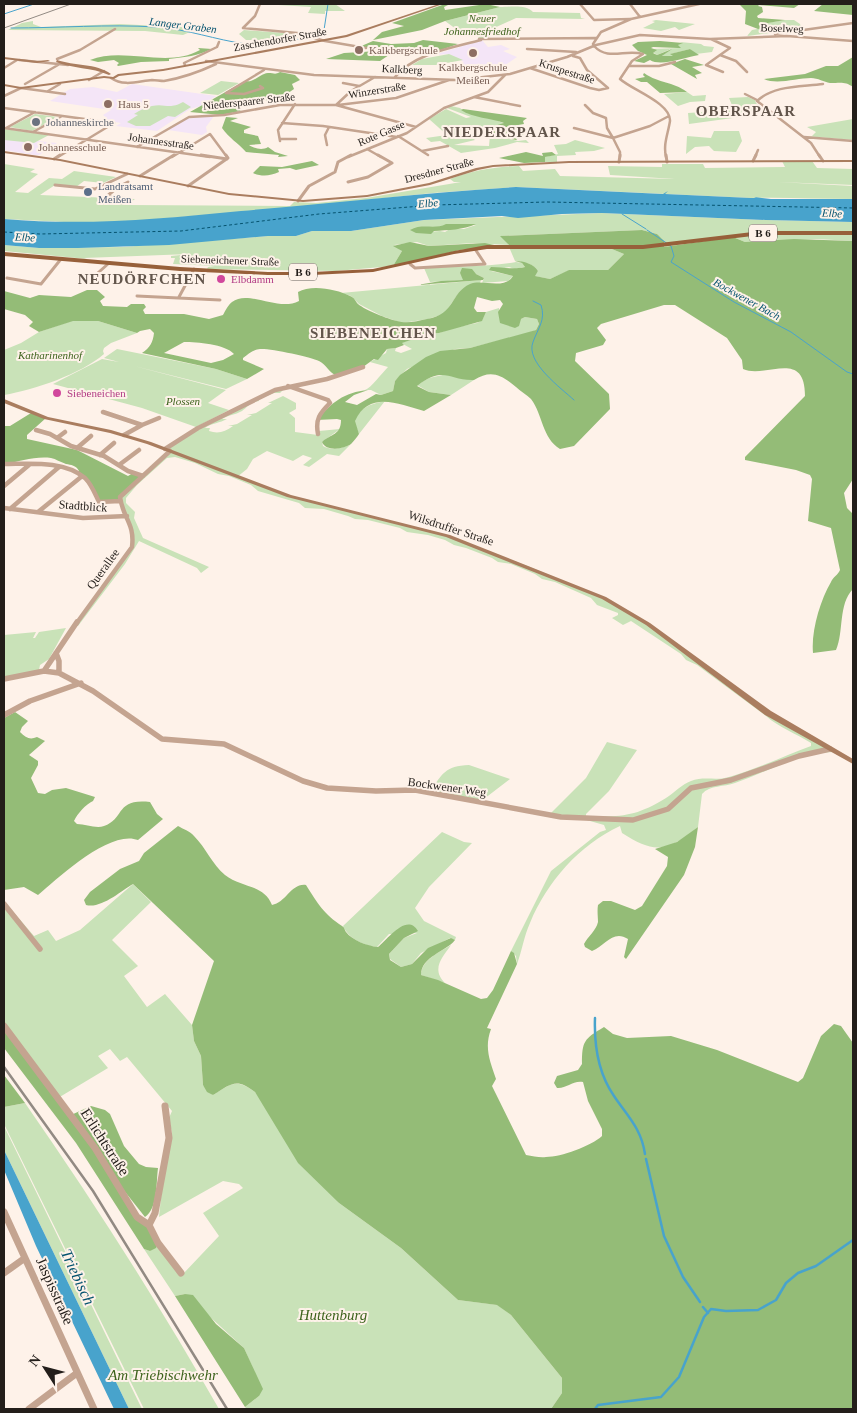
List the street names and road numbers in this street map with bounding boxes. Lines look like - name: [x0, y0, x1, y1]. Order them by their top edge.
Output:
- street label: Boselweg: [760, 21, 804, 35]
- street label: Zaschendorfer Straße: [232, 25, 328, 53]
- street label: Kruspestraße: [538, 56, 597, 86]
- street label: Kalkberg: [381, 62, 423, 76]
- street label: Winzerstraße: [347, 80, 407, 100]
- street label: Niederspaarer Straße: [202, 90, 296, 112]
- street label: Rote Gasse: [356, 118, 406, 148]
- street label: Johannesstraße: [127, 130, 195, 152]
- street label: Dresdner Straße: [403, 155, 475, 185]
- road number: B 6: [749, 224, 777, 242]
- street label: Siebeneichener Straße: [181, 252, 279, 268]
- road number: B 6: [289, 264, 317, 280]
- street label: Stadtblick: [58, 497, 108, 515]
- street label: Wilsdruffer Straße: [407, 508, 495, 548]
- street label: Querallee: [84, 546, 122, 592]
- street label: Bockwener Weg: [407, 775, 487, 799]
- street label: Erlichtstraße: [77, 1106, 133, 1179]
- street label: Jaspisstraße: [33, 1255, 77, 1327]

